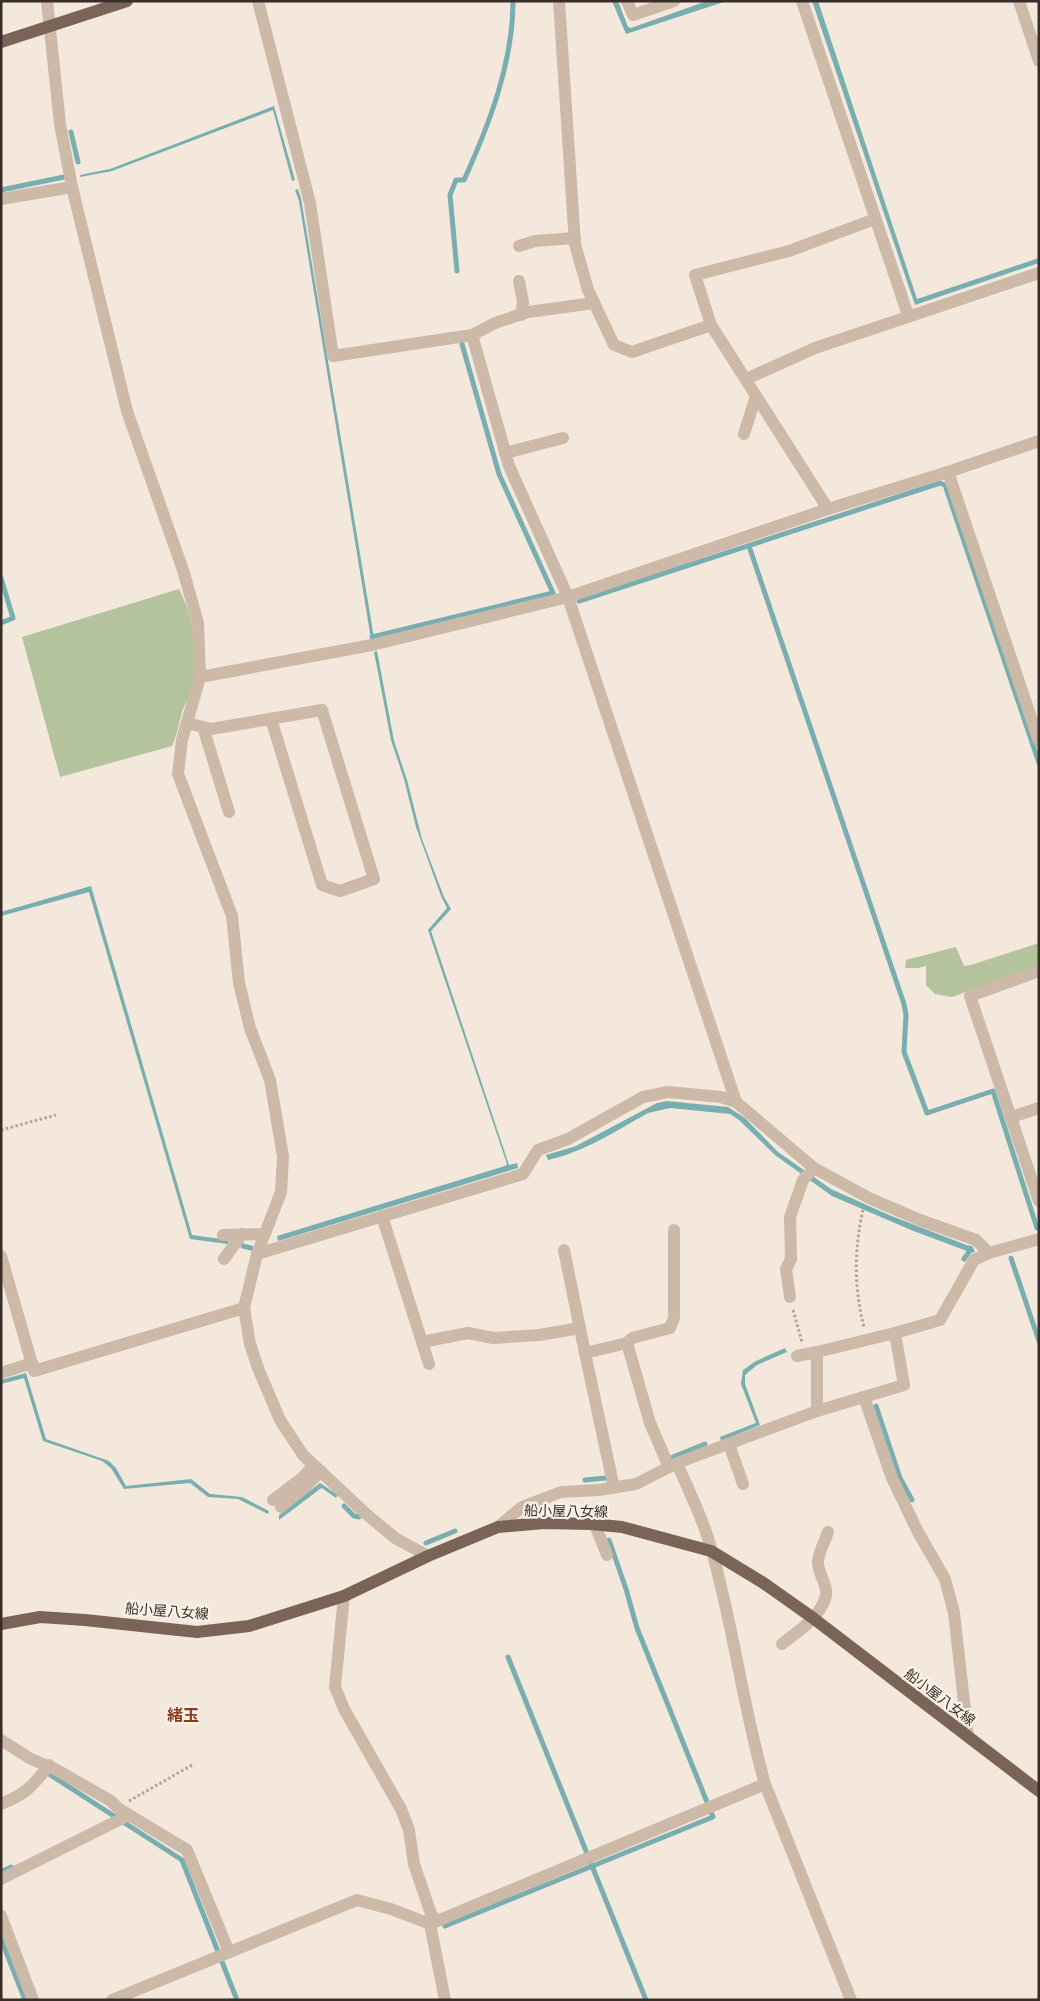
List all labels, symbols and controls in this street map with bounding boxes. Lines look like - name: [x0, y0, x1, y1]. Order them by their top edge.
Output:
- street label: 船小屋八女線: [524, 1502, 608, 1521]
- street label: 船小屋八女線: [124, 1600, 209, 1623]
- street label: 船小屋八女線: [901, 1665, 978, 1729]
- district label: 緒玉: [167, 1706, 199, 1726]

